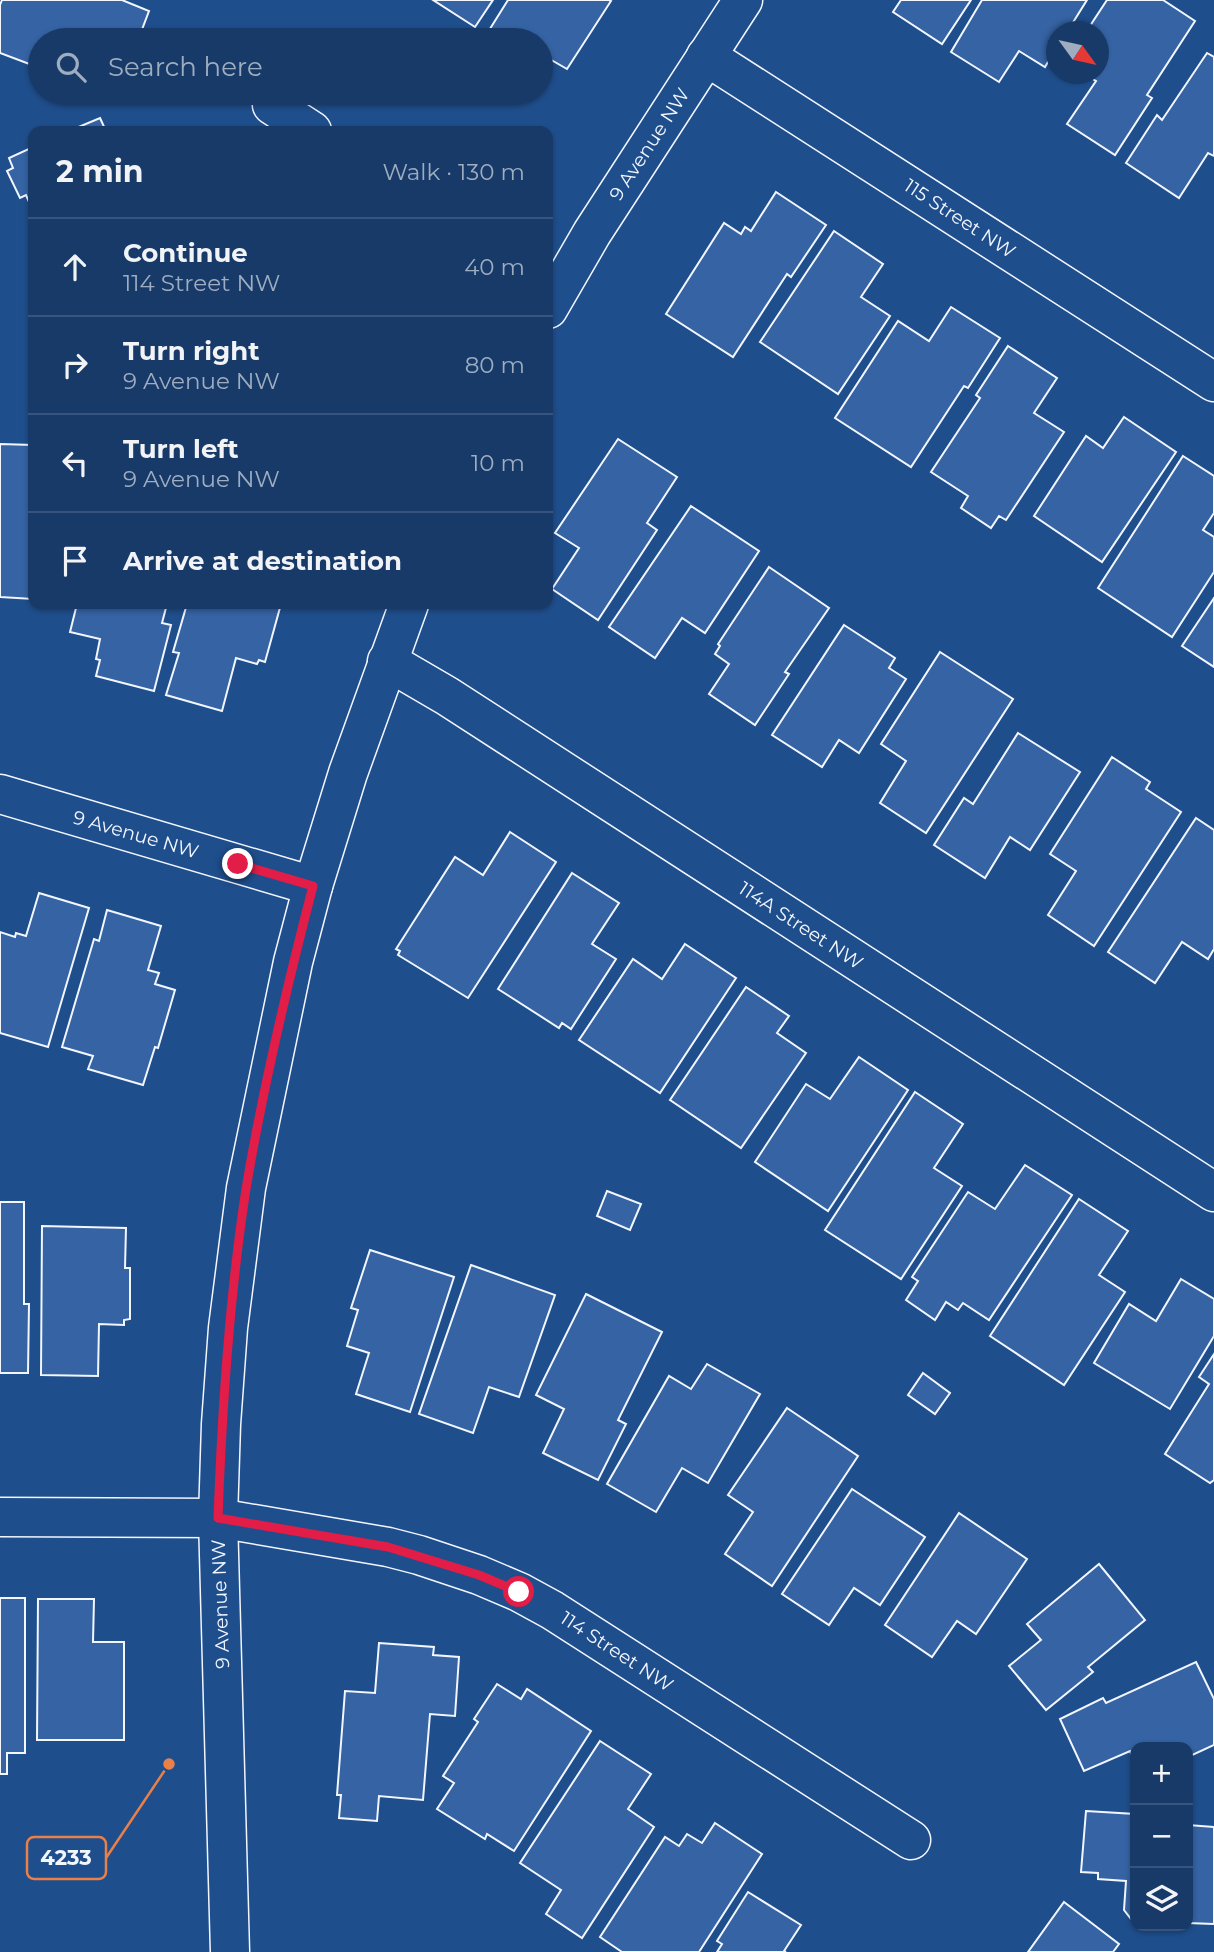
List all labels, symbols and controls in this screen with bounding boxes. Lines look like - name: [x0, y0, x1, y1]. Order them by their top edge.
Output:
- north arrow: [1046, 21, 1109, 84]
- search box: [28, 28, 553, 105]
- icon: search: [52, 48, 90, 86]
- text: Search here: [108, 51, 263, 83]
- street label: 9 Avenue NW: [605, 84, 694, 205]
- text: 2 min: [56, 153, 143, 190]
- text: Walk · 130 m: [382, 158, 525, 186]
- street label: 115 Street NW: [900, 174, 1020, 263]
- text: Continue: [123, 237, 248, 269]
- icon: ahead: [56, 248, 94, 286]
- text: 40 m: [464, 253, 525, 281]
- text: 114 Street NW: [123, 269, 280, 297]
- text: Turn right: [123, 335, 259, 367]
- icon: right: [56, 346, 94, 384]
- text: 80 m: [465, 351, 525, 379]
- text: 9 Avenue NW: [123, 367, 280, 395]
- text: Turn left: [123, 433, 239, 465]
- icon: left: [56, 444, 94, 482]
- text: 10 m: [471, 449, 525, 477]
- text: 9 Avenue NW: [123, 465, 280, 493]
- icon: arrive: [56, 542, 94, 580]
- text: Arrive at destination: [123, 545, 402, 577]
- street label: 9 Avenue NW: [70, 806, 201, 863]
- route end: [222, 848, 253, 879]
- street label: 114A Street NW: [734, 877, 867, 974]
- street label: 9 Avenue NW: [207, 1539, 234, 1669]
- route start: [503, 1576, 534, 1607]
- street label: 114 Street NW: [556, 1606, 677, 1696]
- map controls: [1130, 1742, 1193, 1931]
- button: +: [1130, 1742, 1193, 1805]
- button: −: [1130, 1805, 1193, 1868]
- callout: 4233: [27, 1837, 106, 1879]
- text: 4233: [40, 1845, 92, 1870]
- button: layers: [1130, 1868, 1193, 1931]

